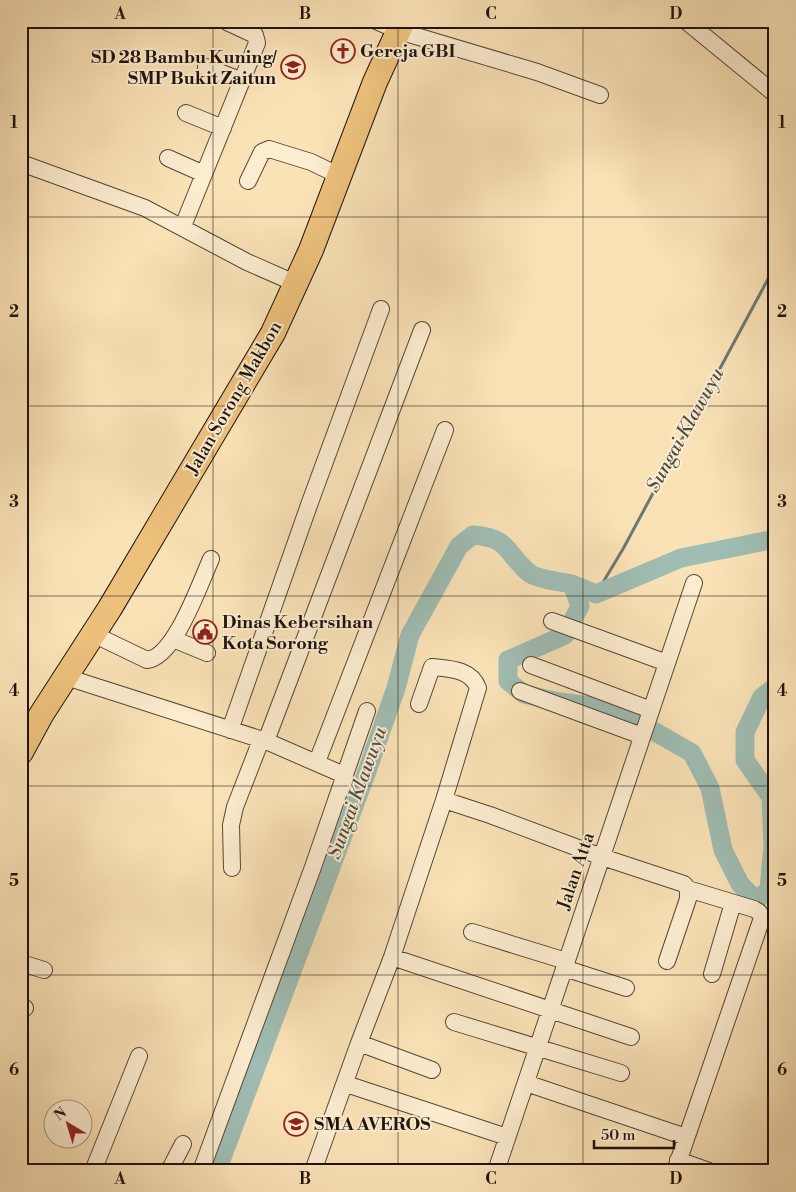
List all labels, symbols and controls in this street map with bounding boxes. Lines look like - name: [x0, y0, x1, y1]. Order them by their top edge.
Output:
- text: A: [113, 4, 126, 24]
- text: B: [299, 4, 311, 24]
- text: C: [485, 4, 497, 24]
- text: D: [670, 4, 683, 24]
- church icon: Gereja GBI: [330, 38, 356, 64]
- place label: Gereja GBI: [360, 40, 456, 63]
- place label: SD 28 Bambu Kuning/ SMP Bukit Zaitun: [91, 46, 278, 90]
- school or university icon: SD 28 Bambu Kuning/ SMP Bukit Zaitun: [280, 54, 306, 80]
- text: 1: [10, 113, 18, 133]
- text: 1: [778, 113, 786, 133]
- text: 2: [9, 302, 19, 322]
- text: 2: [777, 302, 787, 322]
- street label: Jalan Sorong Makbon: [180, 317, 287, 480]
- water label: Sungai Klawuyu: [641, 363, 729, 497]
- text: 3: [9, 492, 19, 512]
- text: 3: [777, 492, 787, 512]
- place label: Dinas Kebersihan Kota Sorong: [222, 611, 373, 655]
- public building icon: Dinas Kebersihan Kota Sorong: [192, 619, 218, 645]
- text: 4: [9, 681, 20, 701]
- text: 4: [777, 681, 788, 701]
- water label: Sungai Klawuyu: [322, 724, 392, 862]
- street label: Jalan Atta: [552, 829, 600, 914]
- text: 5: [9, 871, 19, 891]
- text: 5: [777, 871, 787, 891]
- text: 6: [9, 1060, 19, 1080]
- text: 6: [777, 1060, 787, 1080]
- north arrow: [42, 1100, 92, 1150]
- text: N: [51, 1104, 71, 1125]
- school or university icon: SMA AVEROS: [283, 1111, 309, 1137]
- place label: SMA AVEROS: [314, 1113, 431, 1136]
- scale bar: [594, 1117, 674, 1149]
- text: 50 m: [601, 1126, 635, 1145]
- text: A: [113, 1169, 126, 1189]
- text: B: [299, 1169, 311, 1189]
- text: C: [485, 1169, 497, 1189]
- text: D: [670, 1169, 683, 1189]

